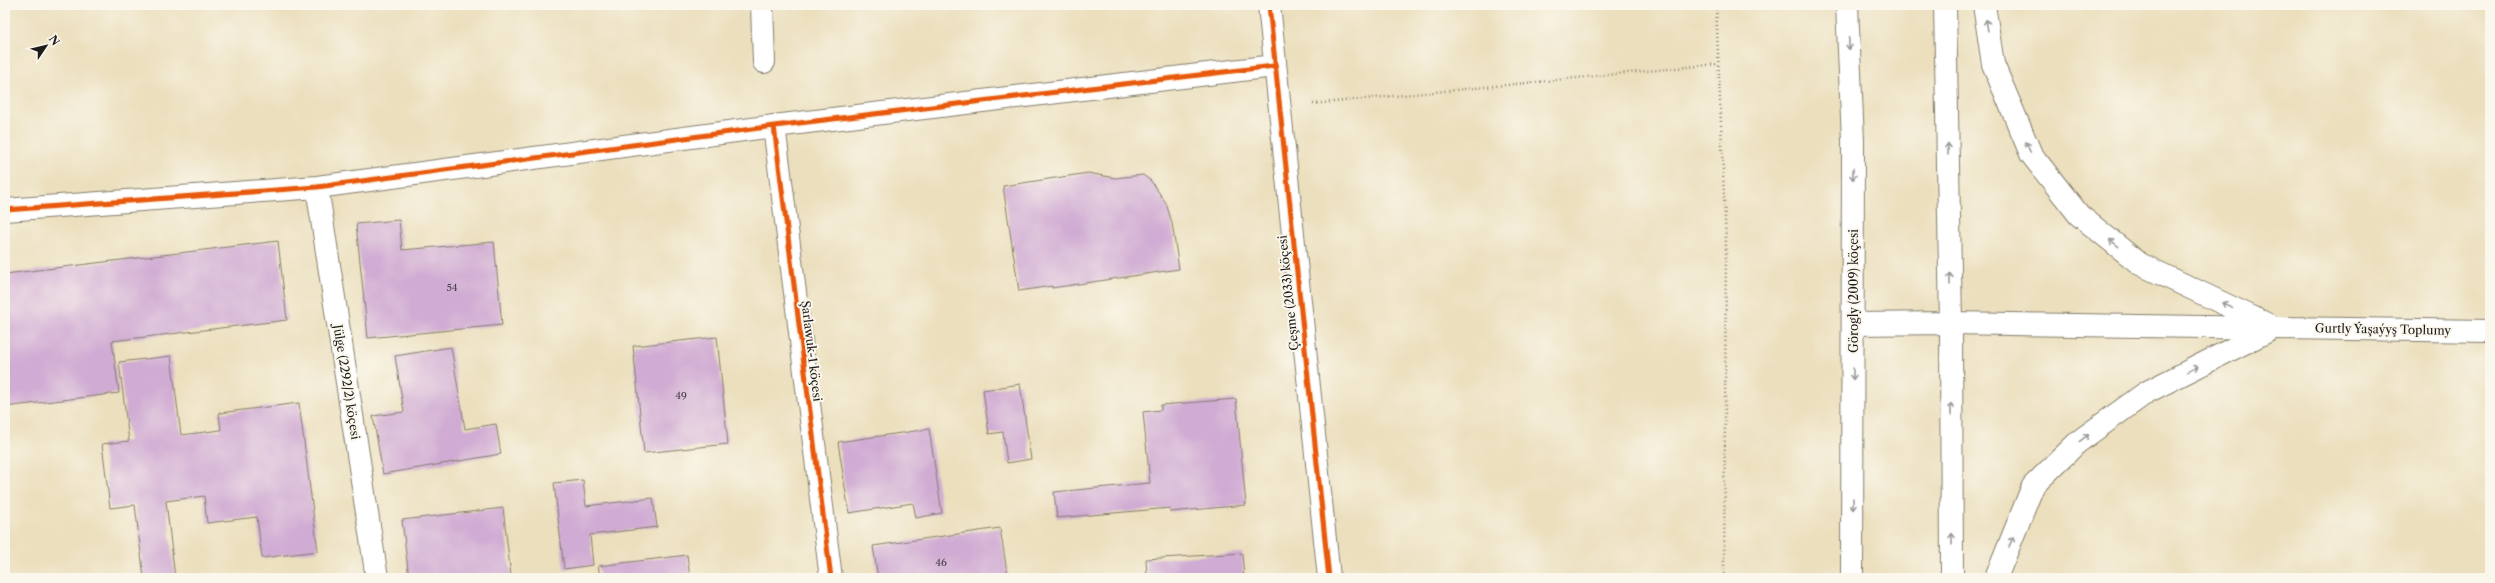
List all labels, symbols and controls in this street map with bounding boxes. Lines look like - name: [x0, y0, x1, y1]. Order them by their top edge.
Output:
- one-way arrow: [1983, 19, 1991, 32]
- north arrow: [26, 26, 66, 66]
- text: N: [46, 32, 63, 49]
- one-way arrow: [1845, 37, 1853, 50]
- one-way arrow: [2023, 142, 2031, 154]
- one-way arrow: [1944, 143, 1952, 156]
- one-way arrow: [1849, 167, 1857, 180]
- street label: Görogly (2009) köçesi: [1846, 229, 1861, 353]
- street label: Çeşme (2033) köçesi: [1274, 234, 1302, 352]
- one-way arrow: [2108, 239, 2119, 247]
- one-way arrow: [1947, 273, 1954, 286]
- house number: 54: [446, 281, 458, 294]
- street label: Şarlawuk-1 köçesi: [798, 300, 826, 403]
- one-way arrow: [2222, 301, 2234, 308]
- street label: Gurtly Ýaşaýyş Toplumy: [2315, 319, 2452, 338]
- street label: Jülge (2292/2) köçesi: [330, 321, 364, 441]
- one-way arrow: [2187, 364, 2199, 372]
- one-way arrow: [1849, 367, 1857, 380]
- house number: 49: [675, 389, 687, 402]
- one-way arrow: [1947, 403, 1955, 416]
- one-way arrow: [2078, 434, 2089, 442]
- one-way arrow: [1849, 497, 1857, 510]
- one-way arrow: [1948, 533, 1956, 546]
- one-way arrow: [2007, 536, 2015, 548]
- house number: 46: [935, 556, 947, 569]

